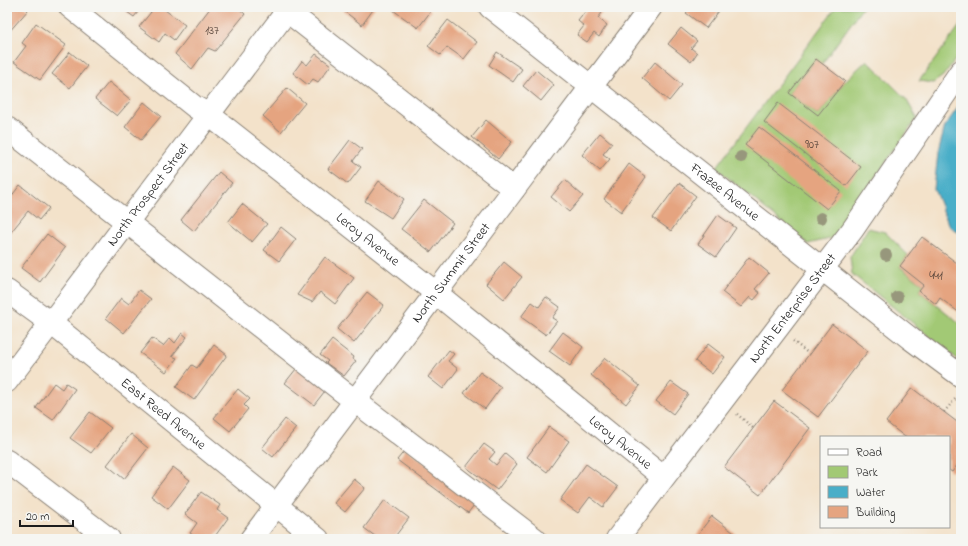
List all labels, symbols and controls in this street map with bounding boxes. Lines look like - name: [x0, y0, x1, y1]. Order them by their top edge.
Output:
- house number: 137: [205, 22, 219, 40]
- house number: 907: [805, 136, 819, 154]
- street label: North Prospect Street: [102, 138, 195, 251]
- street label: Frazee Avenue: [685, 157, 765, 227]
- street label: Leroy Avenue: [331, 208, 405, 272]
- street label: North Summit Street: [406, 218, 496, 327]
- street label: North Enterprise Street: [744, 249, 842, 368]
- house number: 441: [929, 267, 943, 285]
- street label: East Reed Avenue: [116, 373, 211, 456]
- street label: Leroy Avenue: [584, 410, 657, 475]
- legend: [820, 436, 950, 528]
- text: Road: [856, 444, 882, 462]
- text: Park: [856, 464, 878, 482]
- text: Water: [856, 484, 885, 502]
- scale bar: [20, 502, 73, 528]
- text: Building: [855, 504, 895, 523]
- text: 20 m: [26, 508, 49, 526]

